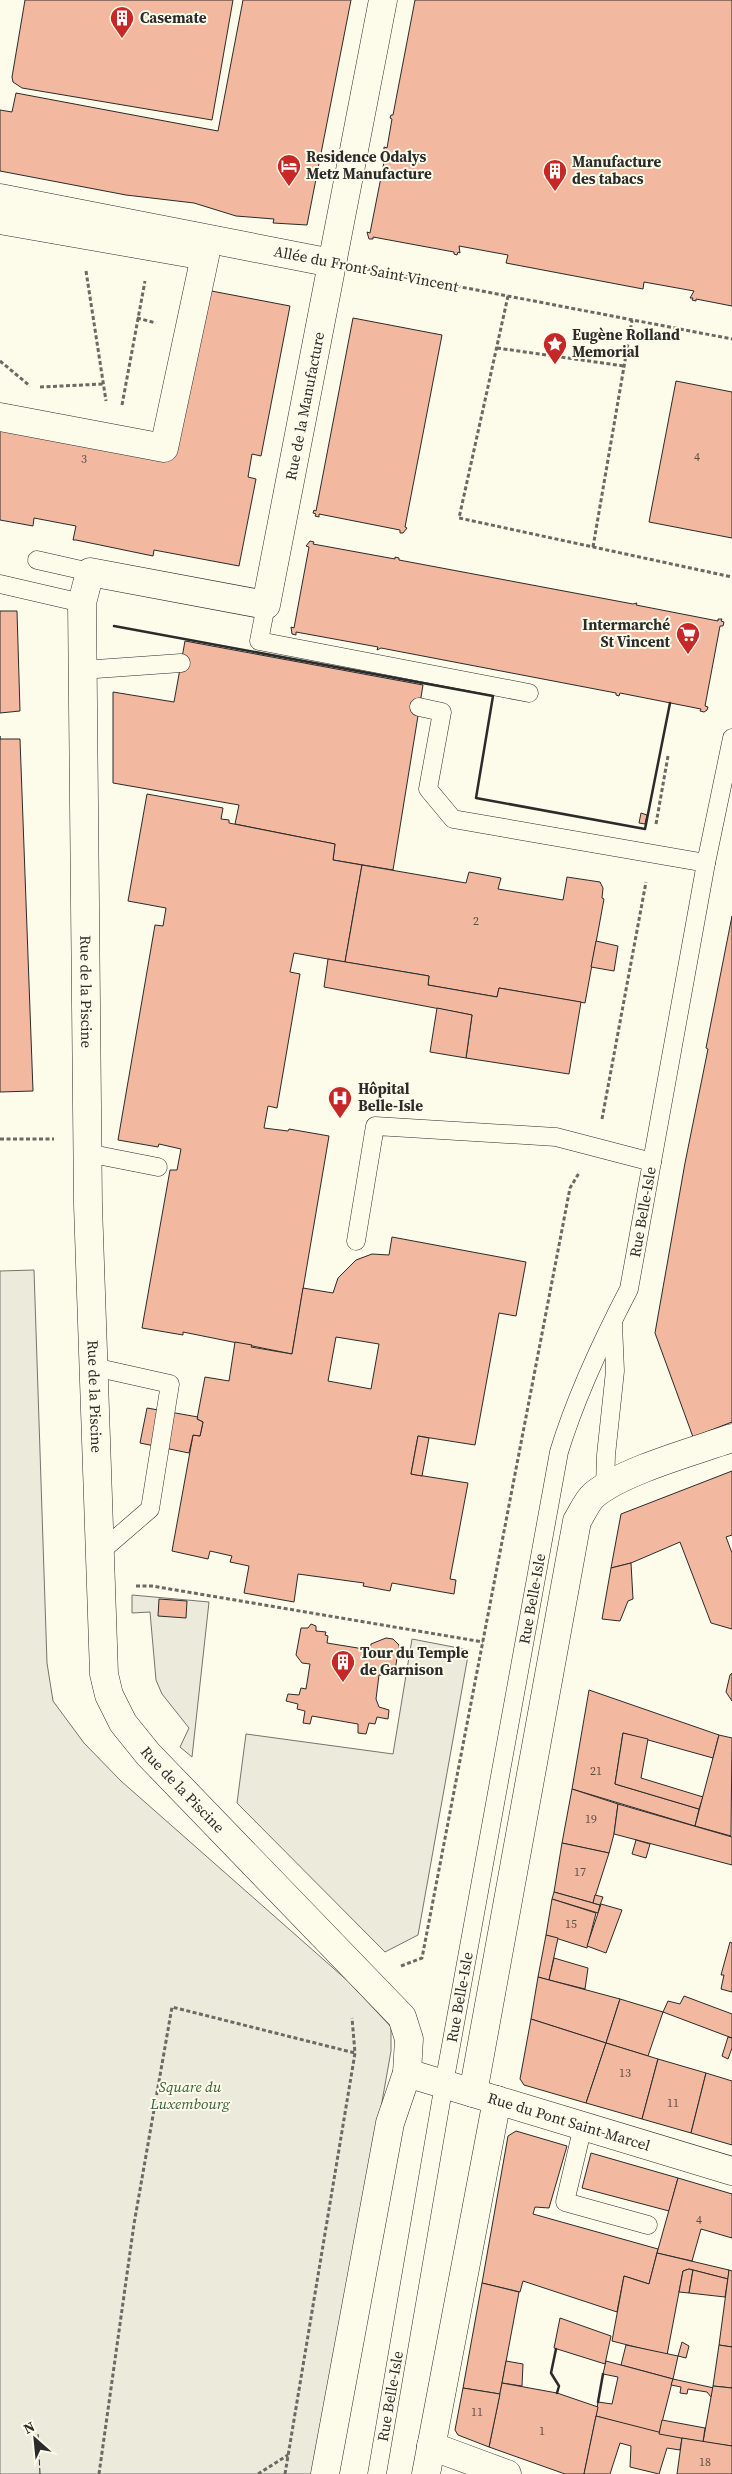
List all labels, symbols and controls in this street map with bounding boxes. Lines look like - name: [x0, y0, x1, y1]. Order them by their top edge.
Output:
- building icon: Casemate: [109, 5, 135, 39]
- place label: Casemate: [140, 7, 207, 28]
- place label: Residence Odalys Metz Manufacture: [306, 146, 432, 184]
- place label: Manufacture des tabacs: [572, 151, 661, 189]
- hotel icon: Residence Odalys Metz Manufacture: [276, 153, 302, 187]
- building icon: Manufacture des tabacs: [542, 158, 568, 192]
- street label: Allée du Front Saint-Vincent: [272, 240, 460, 297]
- place label: Eugène Rolland Memorial: [572, 324, 680, 362]
- street label: Rue de la Manufacture: [280, 330, 329, 482]
- place icon: Eugène Rolland Memorial: [542, 331, 568, 365]
- house number: 4: [694, 449, 700, 465]
- house number: 3: [81, 451, 87, 467]
- place label: Intermarché St Vincent: [582, 614, 671, 652]
- supermarket icon: Intermarché St Vincent: [675, 621, 701, 655]
- house number: 2: [473, 913, 479, 929]
- street label: Rue de la Piscine: [75, 935, 97, 1049]
- place label: Hôpital Belle-Isle: [358, 1078, 423, 1116]
- hospital icon: Hôpital Belle-Isle: [327, 1085, 353, 1119]
- street label: Rue Belle-Isle: [624, 1165, 661, 1259]
- street label: Rue de la Piscine: [83, 1340, 107, 1454]
- street label: Rue Belle-Isle: [513, 1551, 550, 1646]
- place label: Tour du Temple de Garnison: [360, 1642, 469, 1680]
- building icon: Tour du Temple de Garnison: [330, 1649, 356, 1683]
- street label: Rue de la Piscine: [136, 1742, 230, 1838]
- house number: 21: [590, 1763, 602, 1779]
- house number: 19: [585, 1811, 597, 1827]
- house number: 17: [574, 1864, 586, 1880]
- house number: 15: [565, 1916, 577, 1932]
- street label: Rue Belle-Isle: [441, 1950, 478, 2044]
- house number: 13: [619, 2065, 631, 2081]
- park label: Square du Luxembourg: [149, 2076, 231, 2114]
- street label: Rue du Pont Saint-Marcel: [485, 2087, 653, 2156]
- house number: 11: [667, 2095, 679, 2111]
- house number: 4: [696, 2212, 702, 2228]
- street label: Rue Belle-Isle: [372, 2349, 408, 2443]
- house number: 11: [471, 2404, 483, 2420]
- north arrow: [10, 2414, 60, 2464]
- text: N: [20, 2416, 38, 2439]
- house number: 1: [539, 2423, 545, 2439]
- house number: 18: [699, 2454, 711, 2470]

